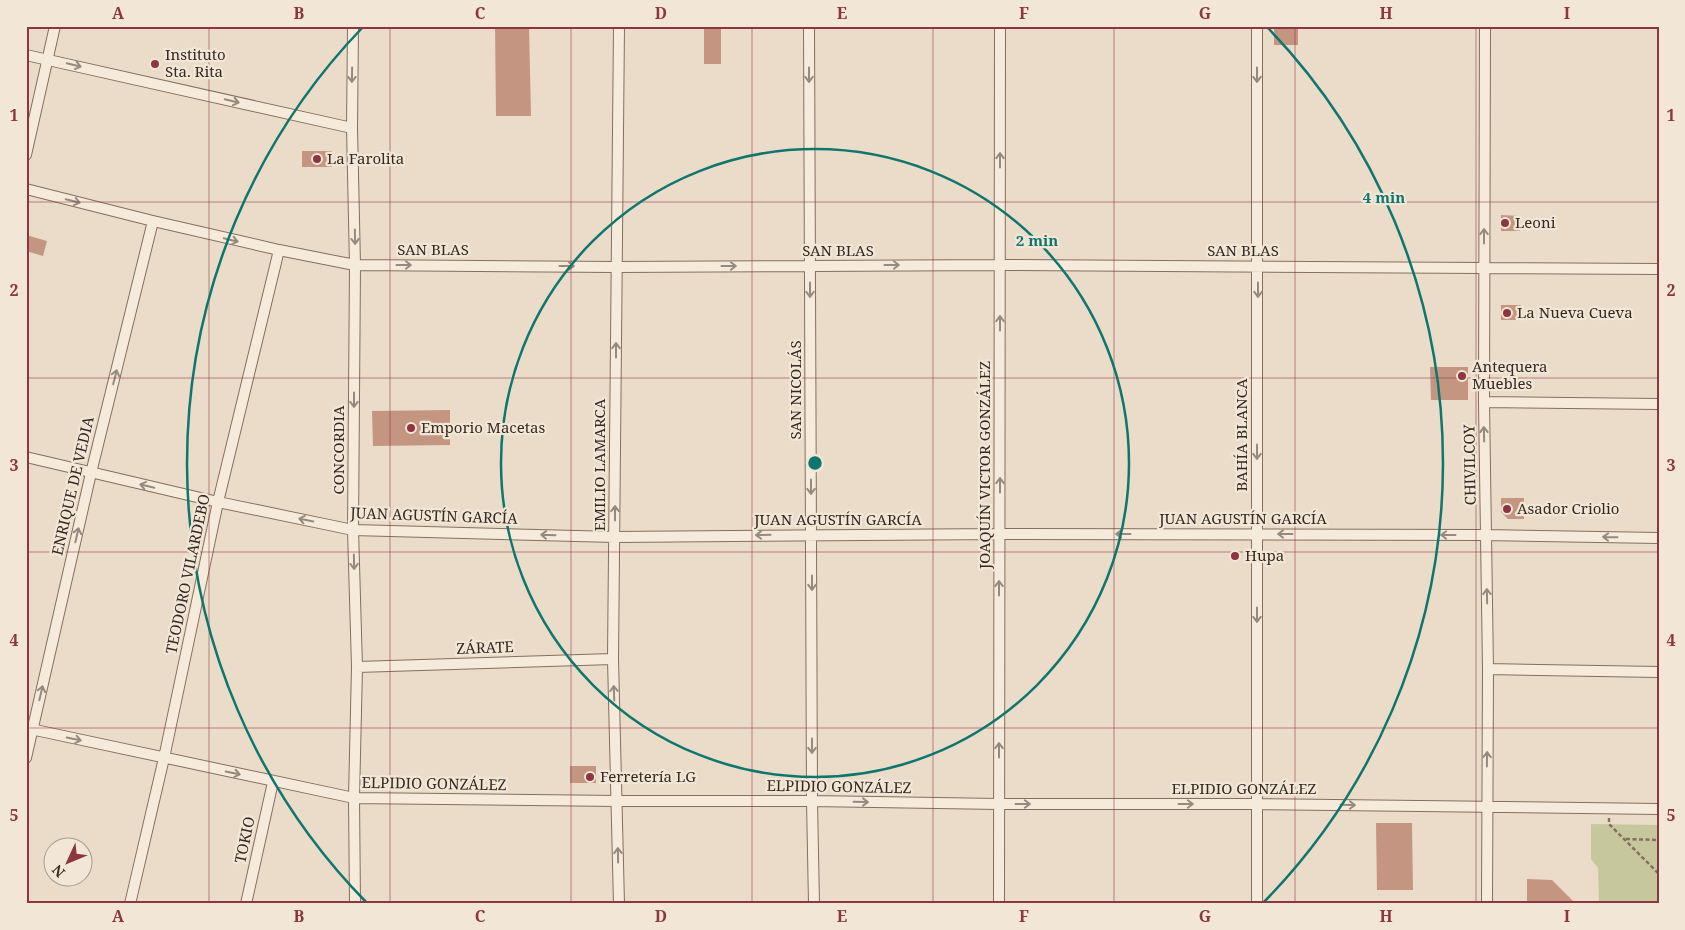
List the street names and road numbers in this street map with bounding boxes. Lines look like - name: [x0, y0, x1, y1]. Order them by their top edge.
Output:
- street label: SAN BLAS: [397, 239, 469, 259]
- street label: SAN BLAS: [802, 240, 874, 260]
- street label: SAN BLAS: [1207, 240, 1279, 260]
- street label: SAN NICOLÁS: [785, 340, 805, 440]
- street label: JOAQUÍN VICTOR GONZÁLEZ: [974, 361, 994, 570]
- street label: BAHÍA BLANCA: [1231, 378, 1251, 491]
- street label: EMILIO LAMARCA: [589, 398, 609, 531]
- street label: CONCORDIA: [328, 405, 348, 494]
- street label: ENRIQUE DE VEDIA: [46, 414, 98, 557]
- street label: CHIVILCOY: [1458, 424, 1480, 506]
- street label: TEODORO VILARDEBO: [160, 492, 214, 656]
- street label: JUAN AGUSTÍN GARCÍA: [349, 502, 518, 528]
- street label: JUAN AGUSTÍN GARCÍA: [1158, 508, 1327, 528]
- street label: JUAN AGUSTÍN GARCÍA: [753, 509, 922, 529]
- street label: ZÁRATE: [456, 636, 514, 658]
- street label: ELPIDIO GONZÁLEZ: [361, 772, 507, 794]
- street label: ELPIDIO GONZÁLEZ: [766, 775, 912, 797]
- street label: ELPIDIO GONZÁLEZ: [1171, 778, 1317, 798]
- street label: TOKIO: [229, 815, 259, 865]

